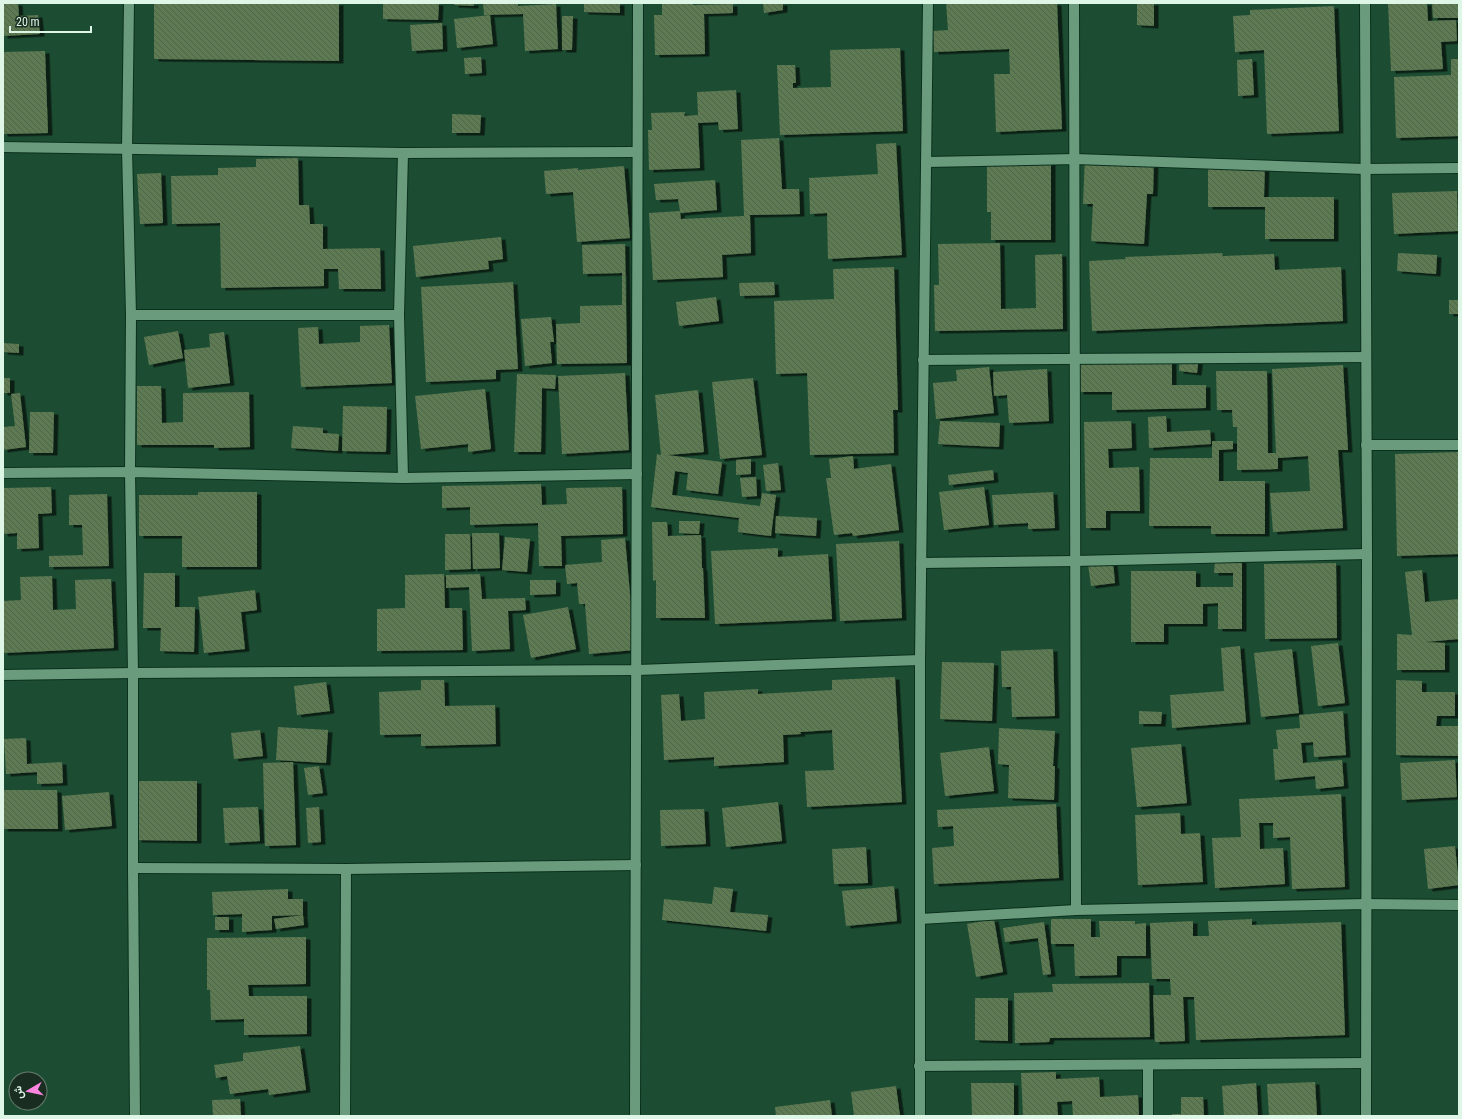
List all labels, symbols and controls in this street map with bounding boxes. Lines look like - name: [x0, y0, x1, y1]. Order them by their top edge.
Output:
- scale bar: [10, 8, 91, 34]
- text: 20 m: [16, 15, 40, 29]
- north arrow: [8, 1071, 48, 1111]
- text: ش: [11, 1085, 26, 1100]

